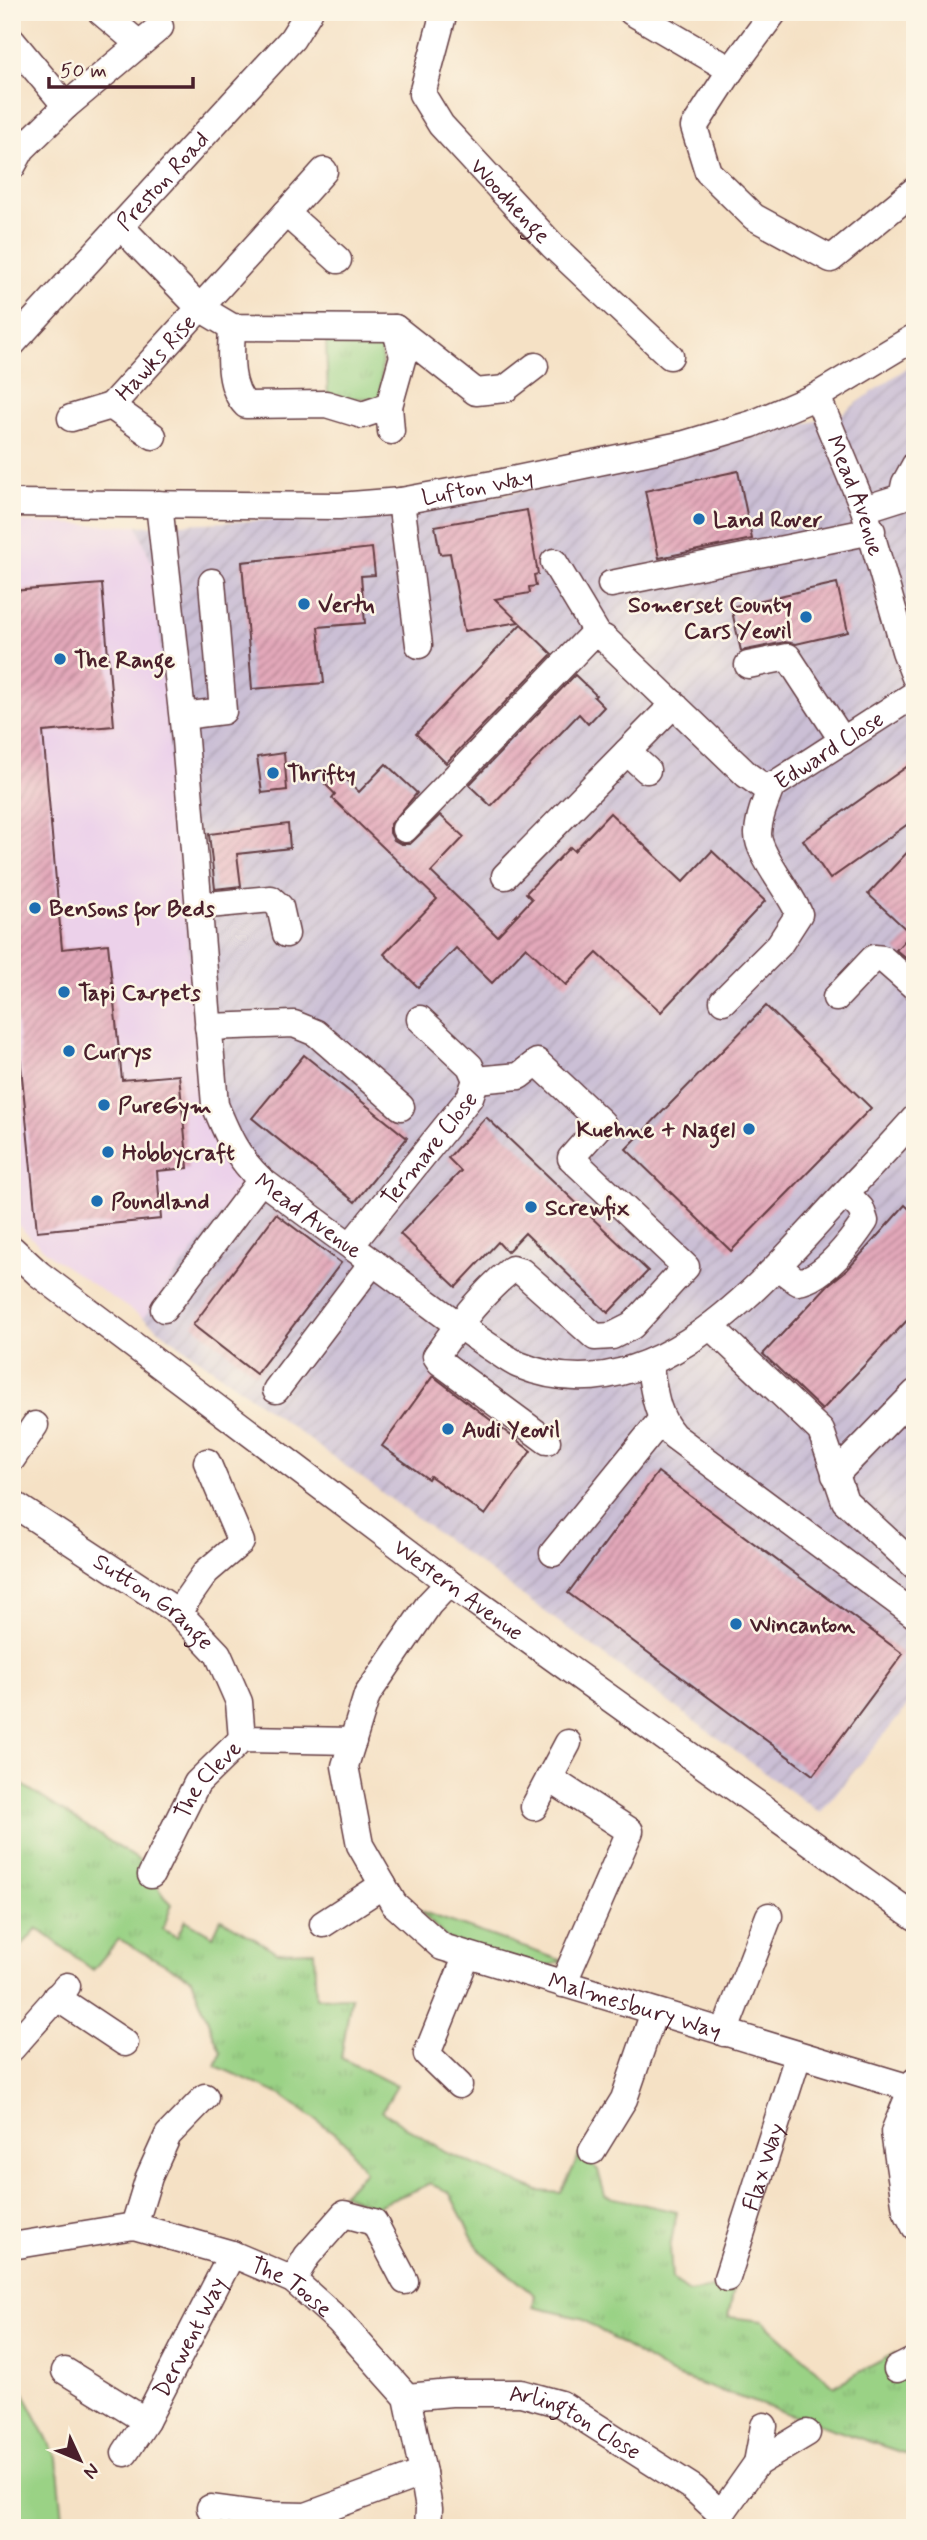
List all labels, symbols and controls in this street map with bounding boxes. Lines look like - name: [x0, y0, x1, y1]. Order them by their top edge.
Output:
- scale bar: [49, 46, 192, 90]
- text: 50 m: [60, 57, 107, 85]
- street label: Preston Road: [110, 126, 217, 238]
- street label: Woodhenge: [462, 153, 556, 251]
- street label: Hawks Rise: [110, 309, 204, 408]
- street label: Mead Avenue: [818, 431, 890, 560]
- street label: Lufton Way: [420, 463, 536, 514]
- place label: Land Rover: [713, 506, 823, 536]
- marker: Land Rover: [691, 511, 707, 527]
- place label: Vertu: [318, 591, 375, 621]
- place label: Somerset County Cars Yeovil: [628, 591, 792, 647]
- marker: Vertu: [296, 596, 312, 612]
- marker: Somerset County Cars Yeovil: [798, 609, 814, 625]
- place label: The Range: [74, 646, 175, 679]
- marker: The Range: [52, 651, 68, 667]
- street label: Edward Close: [769, 705, 890, 798]
- place label: Thrifty: [287, 760, 356, 790]
- marker: Thrifty: [265, 765, 281, 781]
- place label: Bensons for Beds: [49, 895, 216, 926]
- marker: Bensons for Beds: [27, 900, 43, 916]
- place label: Tapi Carpets: [78, 979, 202, 1009]
- marker: Tapi Carpets: [56, 984, 72, 1000]
- place label: Currys: [83, 1038, 153, 1068]
- marker: Currys: [61, 1043, 77, 1059]
- street label: Termare Close: [375, 1086, 485, 1213]
- place label: PureGym: [118, 1092, 211, 1122]
- marker: PureGym: [96, 1097, 112, 1113]
- place label: Kuehne + Nagel: [576, 1116, 735, 1149]
- marker: Kuehne + Nagel: [741, 1121, 757, 1137]
- place label: Hobbycraft: [122, 1139, 235, 1169]
- marker: Hobbycraft: [100, 1144, 116, 1160]
- street label: Mead Avenue: [248, 1167, 368, 1267]
- place label: Poundland: [111, 1188, 210, 1218]
- marker: Poundland: [89, 1193, 105, 1209]
- place label: Screwfix: [545, 1194, 630, 1224]
- marker: Screwfix: [523, 1199, 539, 1215]
- place label: Audi Yeovil: [462, 1416, 560, 1446]
- marker: Audi Yeovil: [440, 1421, 456, 1437]
- street label: Western Avenue: [387, 1533, 529, 1649]
- street label: Sutton Grange: [87, 1547, 220, 1658]
- place label: Wincanton: [749, 1611, 856, 1641]
- marker: Wincanton: [728, 1616, 744, 1632]
- street label: The Cleve: [168, 1734, 249, 1825]
- street label: Malmesbury Way: [544, 1967, 725, 2047]
- street label: Flax Way: [736, 2119, 793, 2215]
- street label: The Toose: [245, 2251, 338, 2325]
- street label: Derwent Way: [148, 2272, 235, 2403]
- street label: Arlington Close: [509, 2380, 646, 2468]
- north arrow: [46, 2424, 116, 2494]
- text: N: [78, 2458, 105, 2484]

